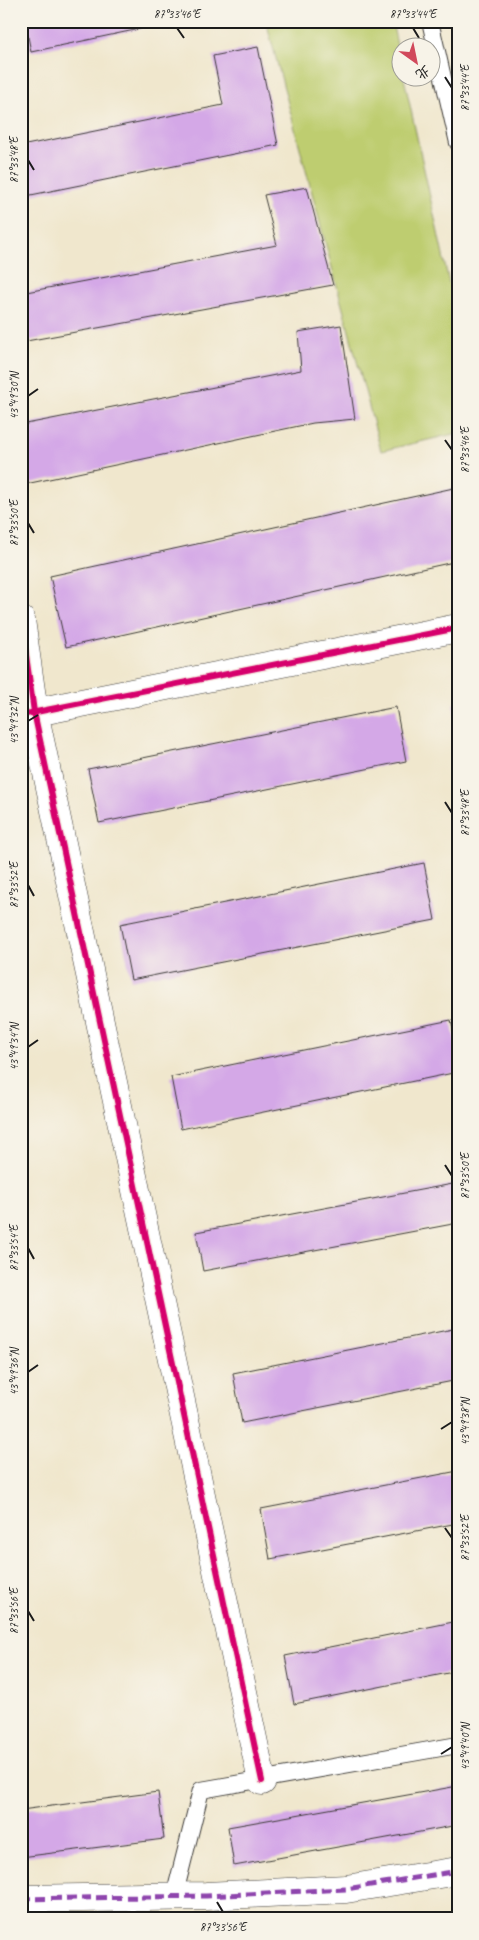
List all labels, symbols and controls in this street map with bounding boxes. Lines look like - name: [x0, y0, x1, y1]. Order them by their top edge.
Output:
- text: 87°33'46"E: [154, 6, 202, 22]
- text: 87°33'44"E: [390, 6, 438, 22]
- north arrow: [392, 38, 442, 88]
- text: 北: [412, 62, 433, 83]
- text: 87°33'44"E: [457, 63, 473, 111]
- text: 87°33'48"E: [6, 135, 22, 183]
- text: 43°49'30"N: [6, 371, 22, 420]
- text: 87°33'46"E: [457, 425, 473, 473]
- text: 87°33'50"E: [6, 498, 22, 546]
- text: 43°49'32"N: [6, 696, 22, 745]
- text: 87°33'48"E: [457, 788, 473, 836]
- text: 87°33'52"E: [6, 860, 22, 908]
- text: 43°49'34"N: [6, 1022, 22, 1071]
- text: 87°33'50"E: [457, 1151, 473, 1199]
- text: 87°33'54"E: [6, 1223, 22, 1271]
- text: 43°49'36"N: [6, 1347, 22, 1396]
- text: 43°49'38"N: [457, 1397, 473, 1446]
- text: 87°33'52"E: [457, 1513, 473, 1561]
- text: 87°33'56"E: [6, 1586, 22, 1634]
- text: 43°49'40"N: [457, 1722, 473, 1771]
- text: 87°33'56"E: [200, 1919, 248, 1935]

